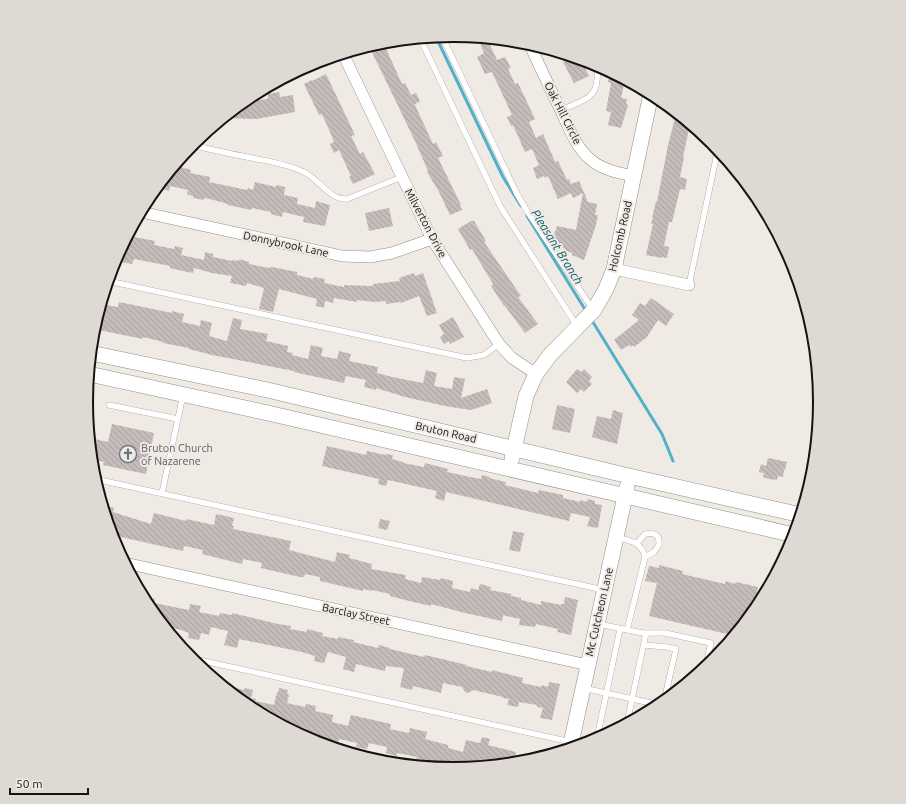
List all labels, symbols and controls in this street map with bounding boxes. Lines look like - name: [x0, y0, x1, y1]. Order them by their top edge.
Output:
- street label: Oak Hill Circle: [542, 80, 584, 146]
- street label: Milverton Drive: [403, 187, 449, 259]
- street label: Holcomb Road: [606, 199, 634, 273]
- water label: Pleasant Branch: [529, 207, 586, 287]
- street label: Donnybrook Lane: [242, 229, 330, 259]
- street label: Bruton Road: [414, 419, 478, 445]
- place label: Bruton Church of Nazarene: [141, 442, 213, 467]
- church icon: Bruton Church of Nazarene: [118, 444, 138, 464]
- street label: Mc Cutcheon Lane: [583, 566, 615, 658]
- street label: Barclay Street: [321, 601, 392, 627]
- scale bar: [10, 770, 88, 796]
- text: 50 m: [16, 777, 43, 790]

